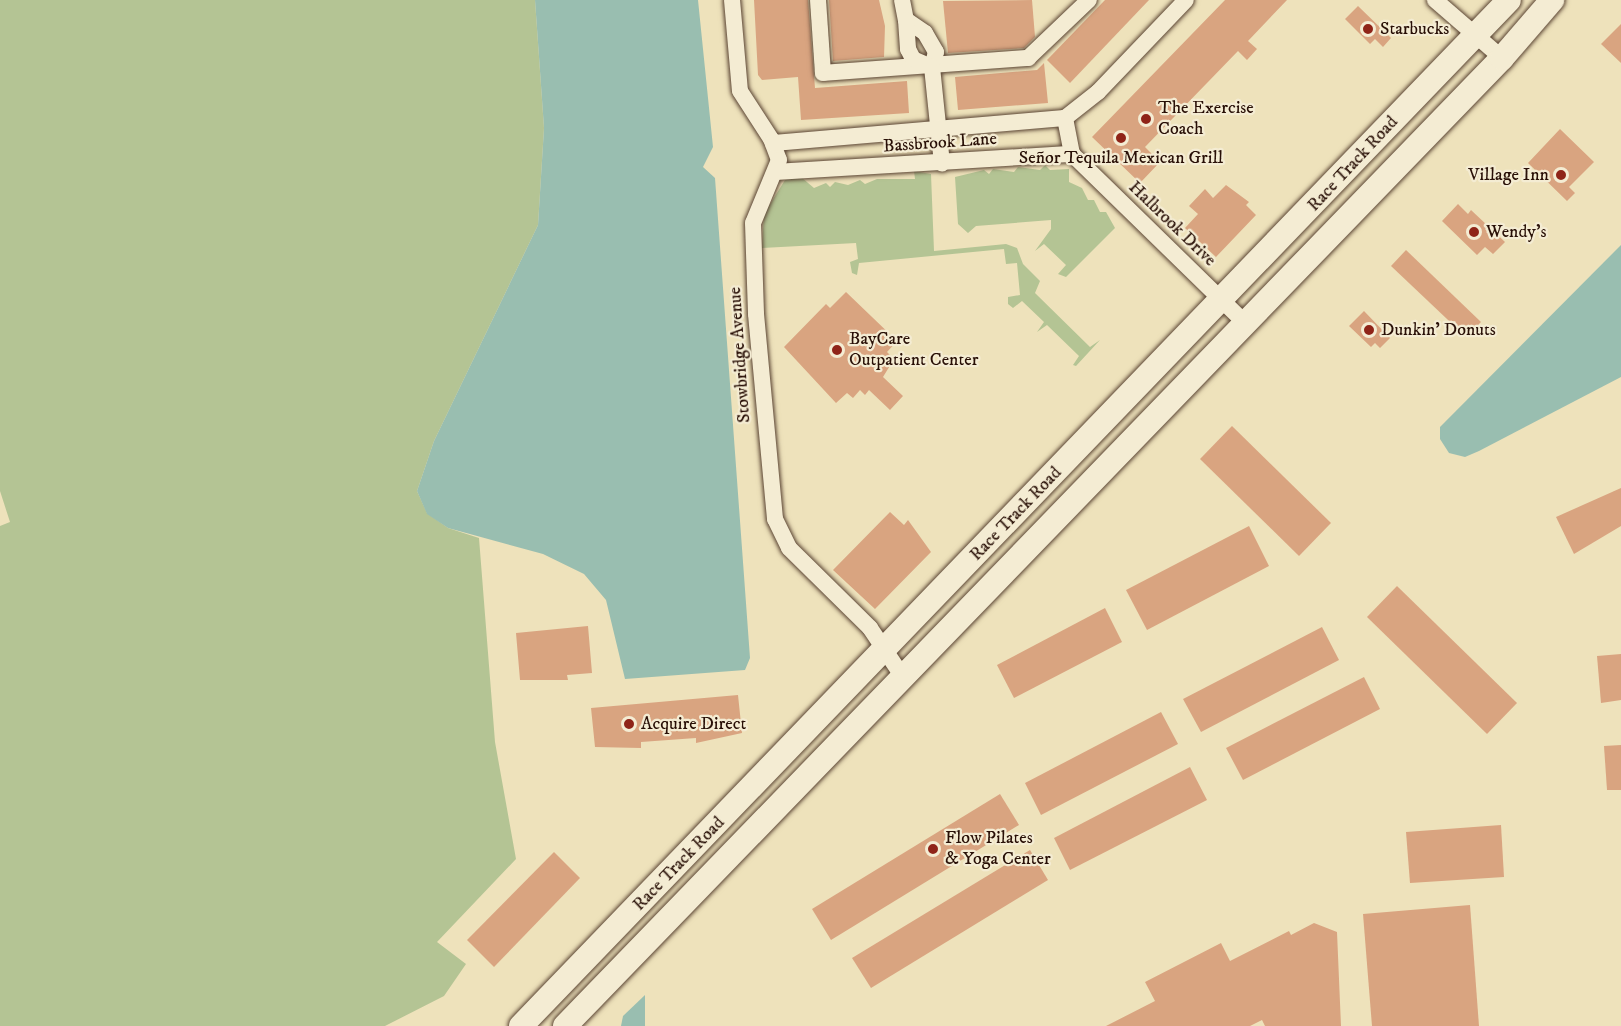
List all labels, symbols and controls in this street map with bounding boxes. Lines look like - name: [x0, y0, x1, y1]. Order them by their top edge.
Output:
- place label: Starbucks: [1380, 18, 1449, 40]
- marker: Starbucks: [1361, 22, 1375, 36]
- place label: The Exercise Coach: [1158, 98, 1254, 140]
- marker: The Exercise Coach: [1139, 112, 1153, 126]
- street label: Race Track Road: [1303, 112, 1403, 216]
- street label: Bassbrook Lane: [883, 128, 997, 158]
- marker: Señor Tequila Mexican Grill: [1114, 131, 1128, 145]
- place label: Señor Tequila Mexican Grill: [1019, 147, 1223, 169]
- place label: Village Inn: [1468, 164, 1549, 186]
- marker: Village Inn: [1554, 168, 1568, 182]
- street label: Halbrook Drive: [1124, 177, 1220, 271]
- place label: Wendy's: [1486, 221, 1546, 243]
- marker: Wendy's: [1467, 225, 1481, 239]
- street label: Stowbridge Avenue: [724, 286, 756, 424]
- place label: Dunkin' Donuts: [1381, 319, 1496, 341]
- marker: Dunkin' Donuts: [1362, 323, 1376, 337]
- place label: BayCare Outpatient Center: [849, 329, 978, 372]
- marker: BayCare Outpatient Center: [830, 343, 844, 357]
- street label: Race Track Road: [966, 462, 1066, 566]
- place label: Acquire Direct: [641, 713, 746, 735]
- marker: Acquire Direct: [622, 717, 636, 731]
- street label: Race Track Road: [629, 812, 729, 916]
- place label: Flow Pilates & Yoga Center: [945, 828, 1051, 870]
- marker: Flow Pilates & Yoga Center: [926, 842, 940, 856]

